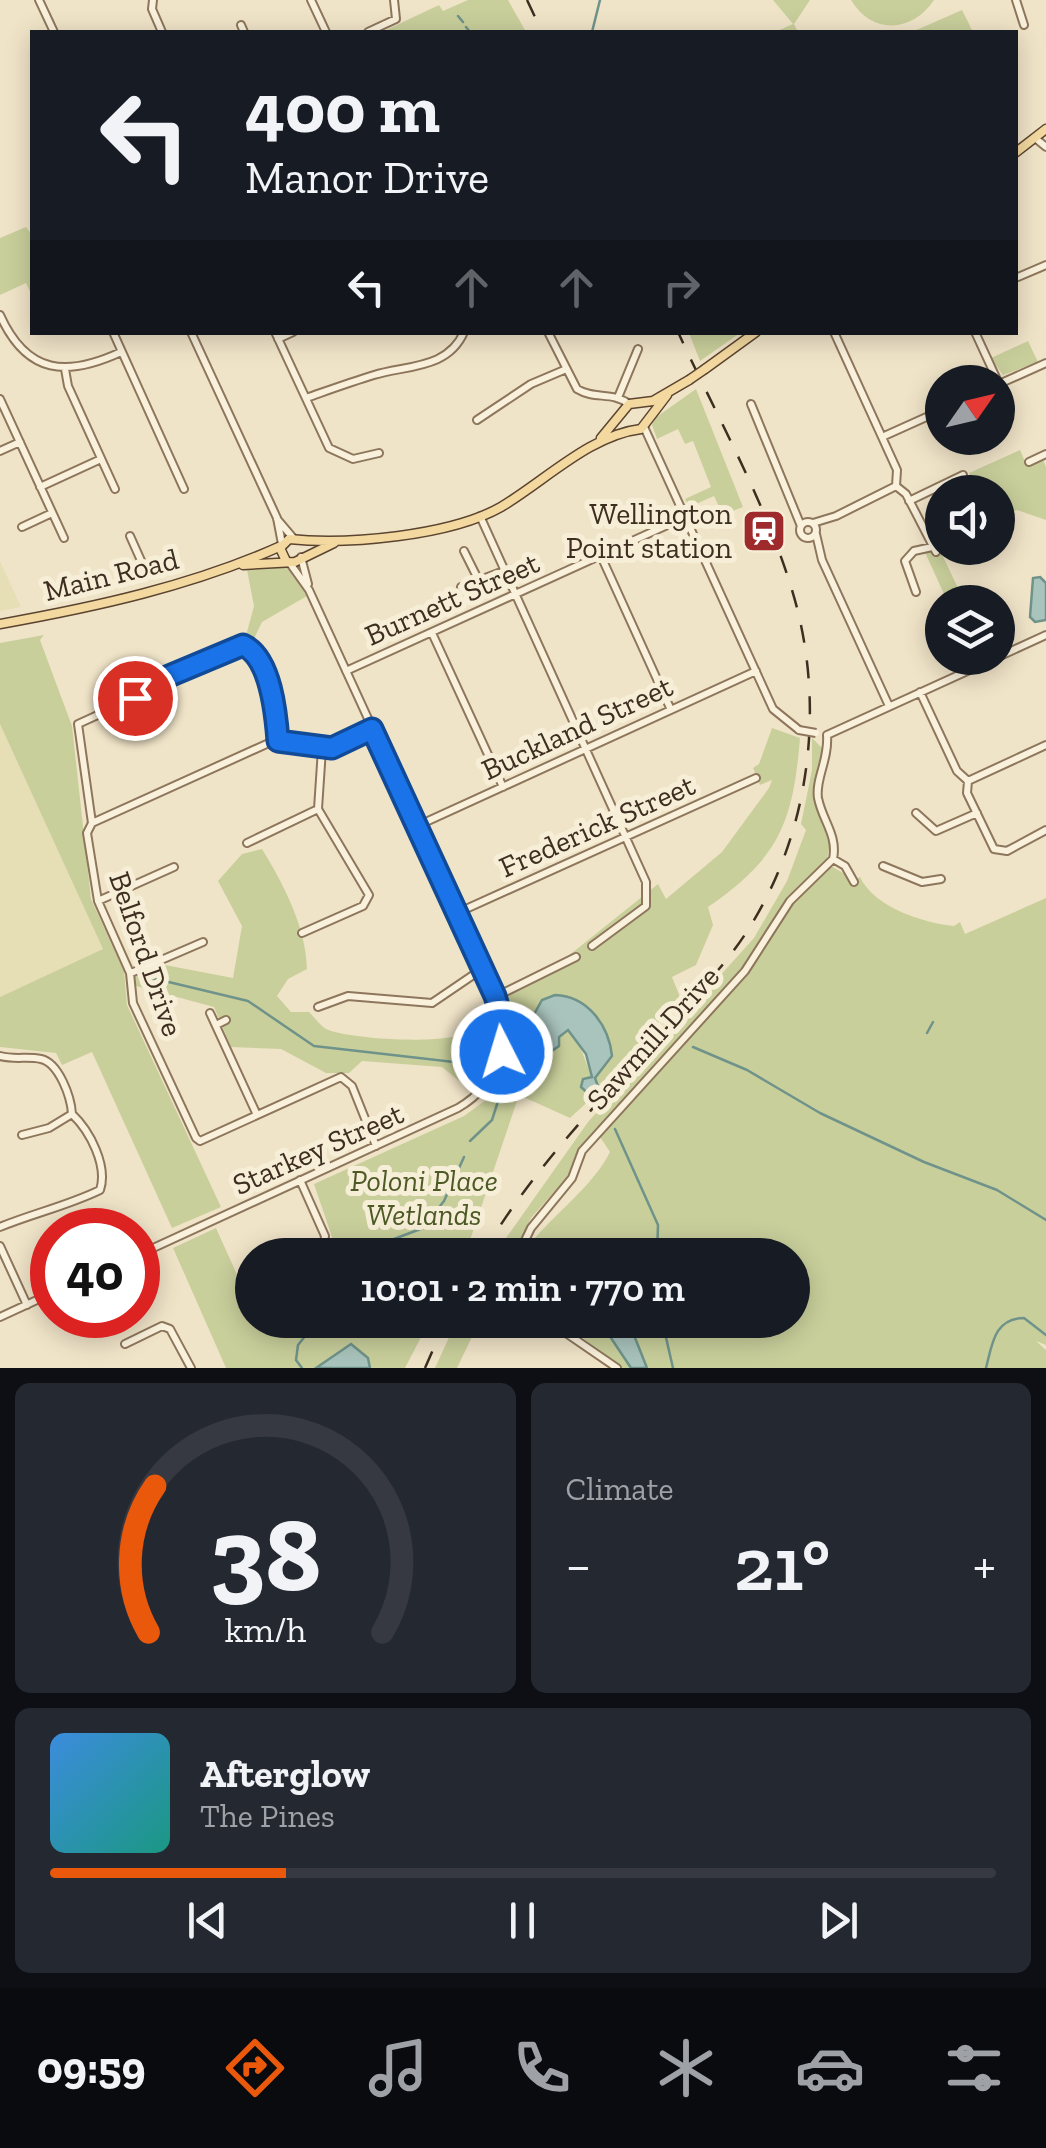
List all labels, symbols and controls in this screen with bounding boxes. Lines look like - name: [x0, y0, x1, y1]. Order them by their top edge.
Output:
- text: 400 m: [245, 66, 440, 150]
- icon: left: [80, 70, 210, 200]
- text: Manor Drive: [245, 151, 489, 205]
- icon: left: [339, 260, 394, 315]
- icon: ahead: [444, 260, 499, 315]
- icon: ahead: [549, 260, 604, 315]
- icon: right: [654, 260, 709, 315]
- north arrow: [925, 365, 1015, 455]
- map controls: [925, 365, 1015, 675]
- button: sound: [925, 475, 1015, 565]
- place label: Wellington Point station: [566, 496, 732, 566]
- station icon: Wellington Point station: [741, 508, 787, 554]
- street label: Main Road: [40, 541, 183, 609]
- street label: Burnett Street: [359, 545, 545, 653]
- button: layers: [925, 585, 1015, 675]
- pin: [93, 656, 178, 741]
- street label: Buckland Street: [476, 668, 678, 788]
- icon: arrive: [108, 671, 163, 726]
- street label: Frederick Street: [494, 767, 700, 885]
- street label: Belford Drive: [101, 867, 191, 1041]
- street label: Sawmill Drive: [579, 959, 727, 1117]
- position arrow: [450, 1000, 554, 1104]
- street label: Starkey Street: [227, 1095, 409, 1203]
- park label: Poloni Place Wetlands: [350, 1163, 498, 1233]
- speed limit sign: 40: [30, 1208, 160, 1338]
- text: 10:01 · 2 min · 770 m: [360, 1265, 685, 1311]
- text: Climate: [566, 1470, 674, 1508]
- text: 38: [209, 1492, 321, 1617]
- text: 21°: [734, 1519, 830, 1609]
- text: −: [566, 1532, 591, 1598]
- text: +: [973, 1532, 996, 1598]
- text: km/h: [224, 1608, 306, 1651]
- text: Afterglow: [200, 1751, 370, 1797]
- text: The Pines: [200, 1797, 335, 1835]
- icon: previous: [180, 1893, 235, 1948]
- icon: pause: [495, 1893, 550, 1948]
- icon: next: [811, 1893, 866, 1948]
- icon: directions: [220, 2033, 290, 2103]
- icon: music: [363, 2033, 433, 2103]
- icon: phone: [507, 2033, 577, 2103]
- icon: climate: [651, 2033, 721, 2103]
- icon: car: [795, 2033, 865, 2103]
- icon: filters: [939, 2033, 1009, 2103]
- text: 09:59: [37, 2041, 146, 2095]

